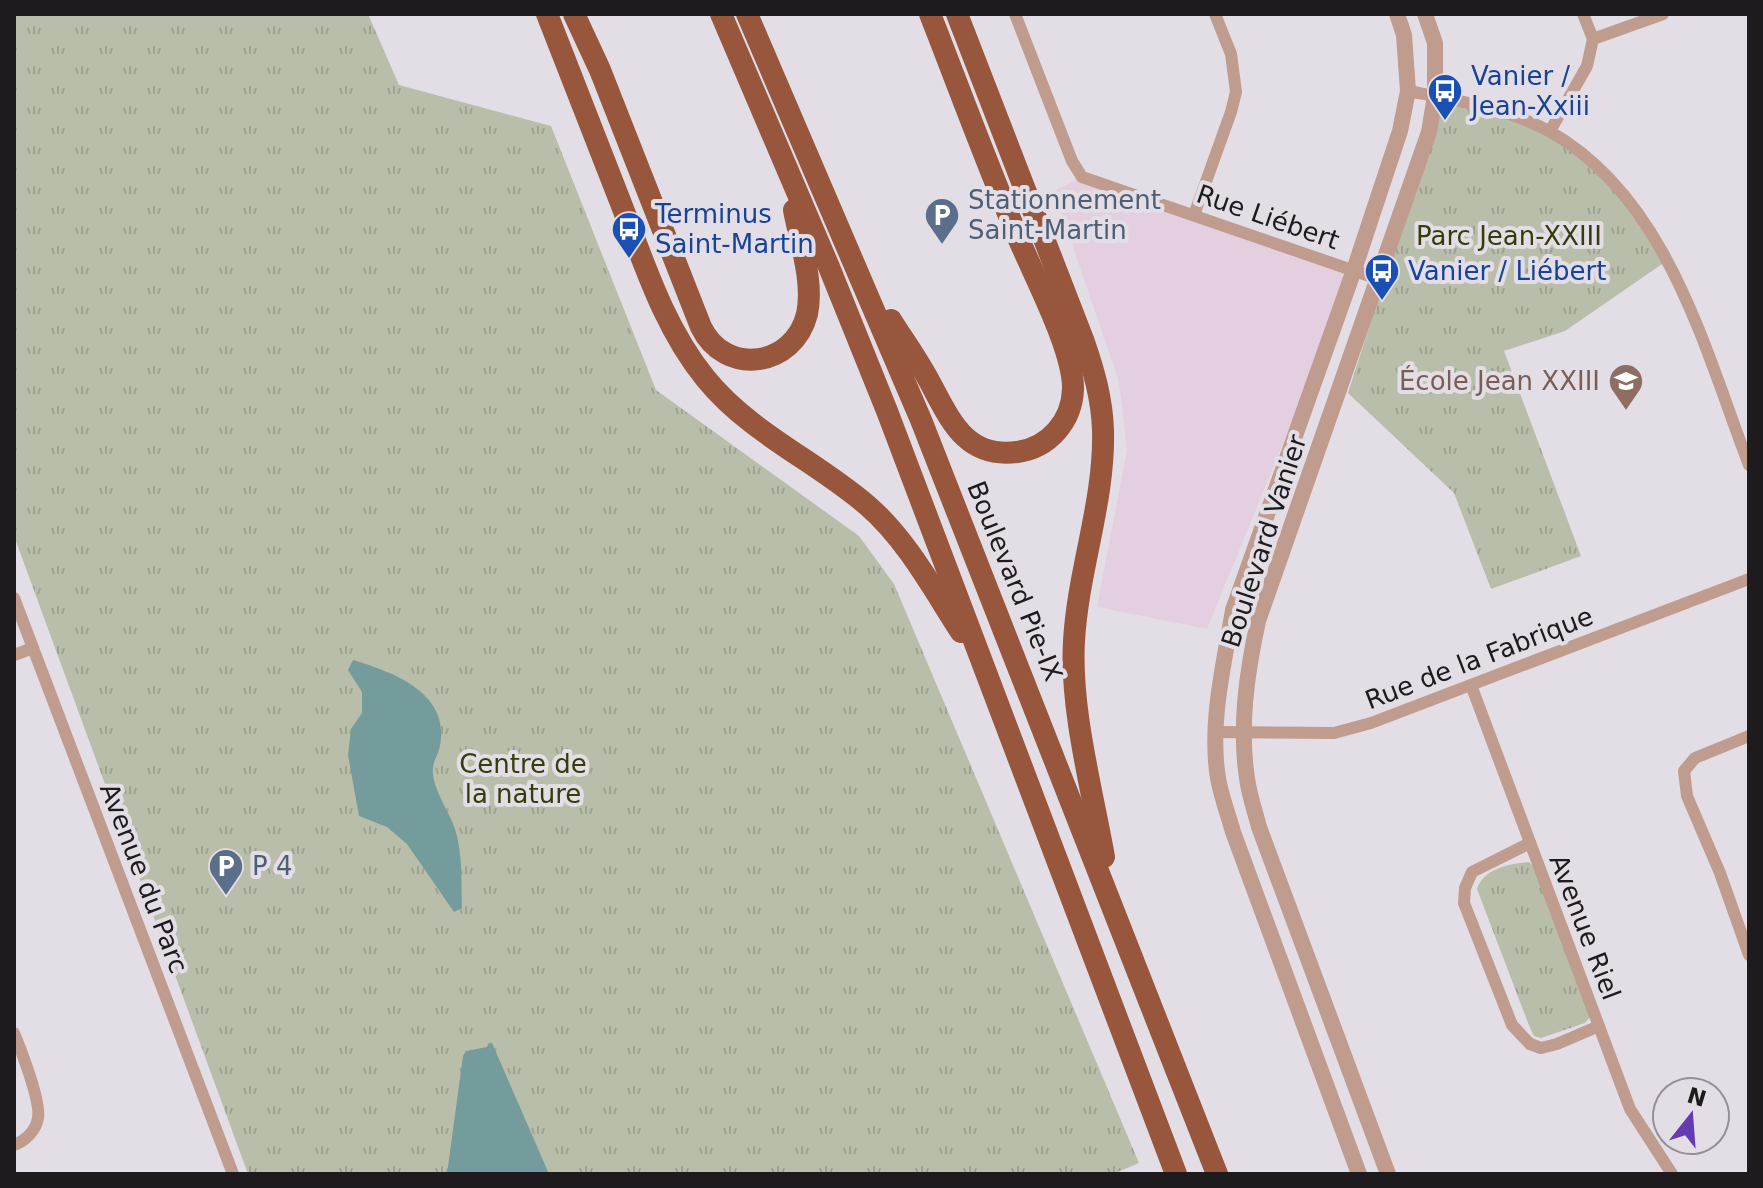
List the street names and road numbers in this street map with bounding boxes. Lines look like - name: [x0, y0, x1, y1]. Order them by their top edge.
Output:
- street label: Rue Liébert: [1193, 179, 1343, 255]
- street label: Boulevard Vanier: [1215, 431, 1313, 651]
- street label: Boulevard Pie-IX: [961, 477, 1069, 685]
- street label: Rue de la Fabrique: [1361, 601, 1597, 715]
- street label: Avenue du Parc: [94, 779, 194, 977]
- street label: Avenue Riel: [1544, 850, 1626, 1004]

